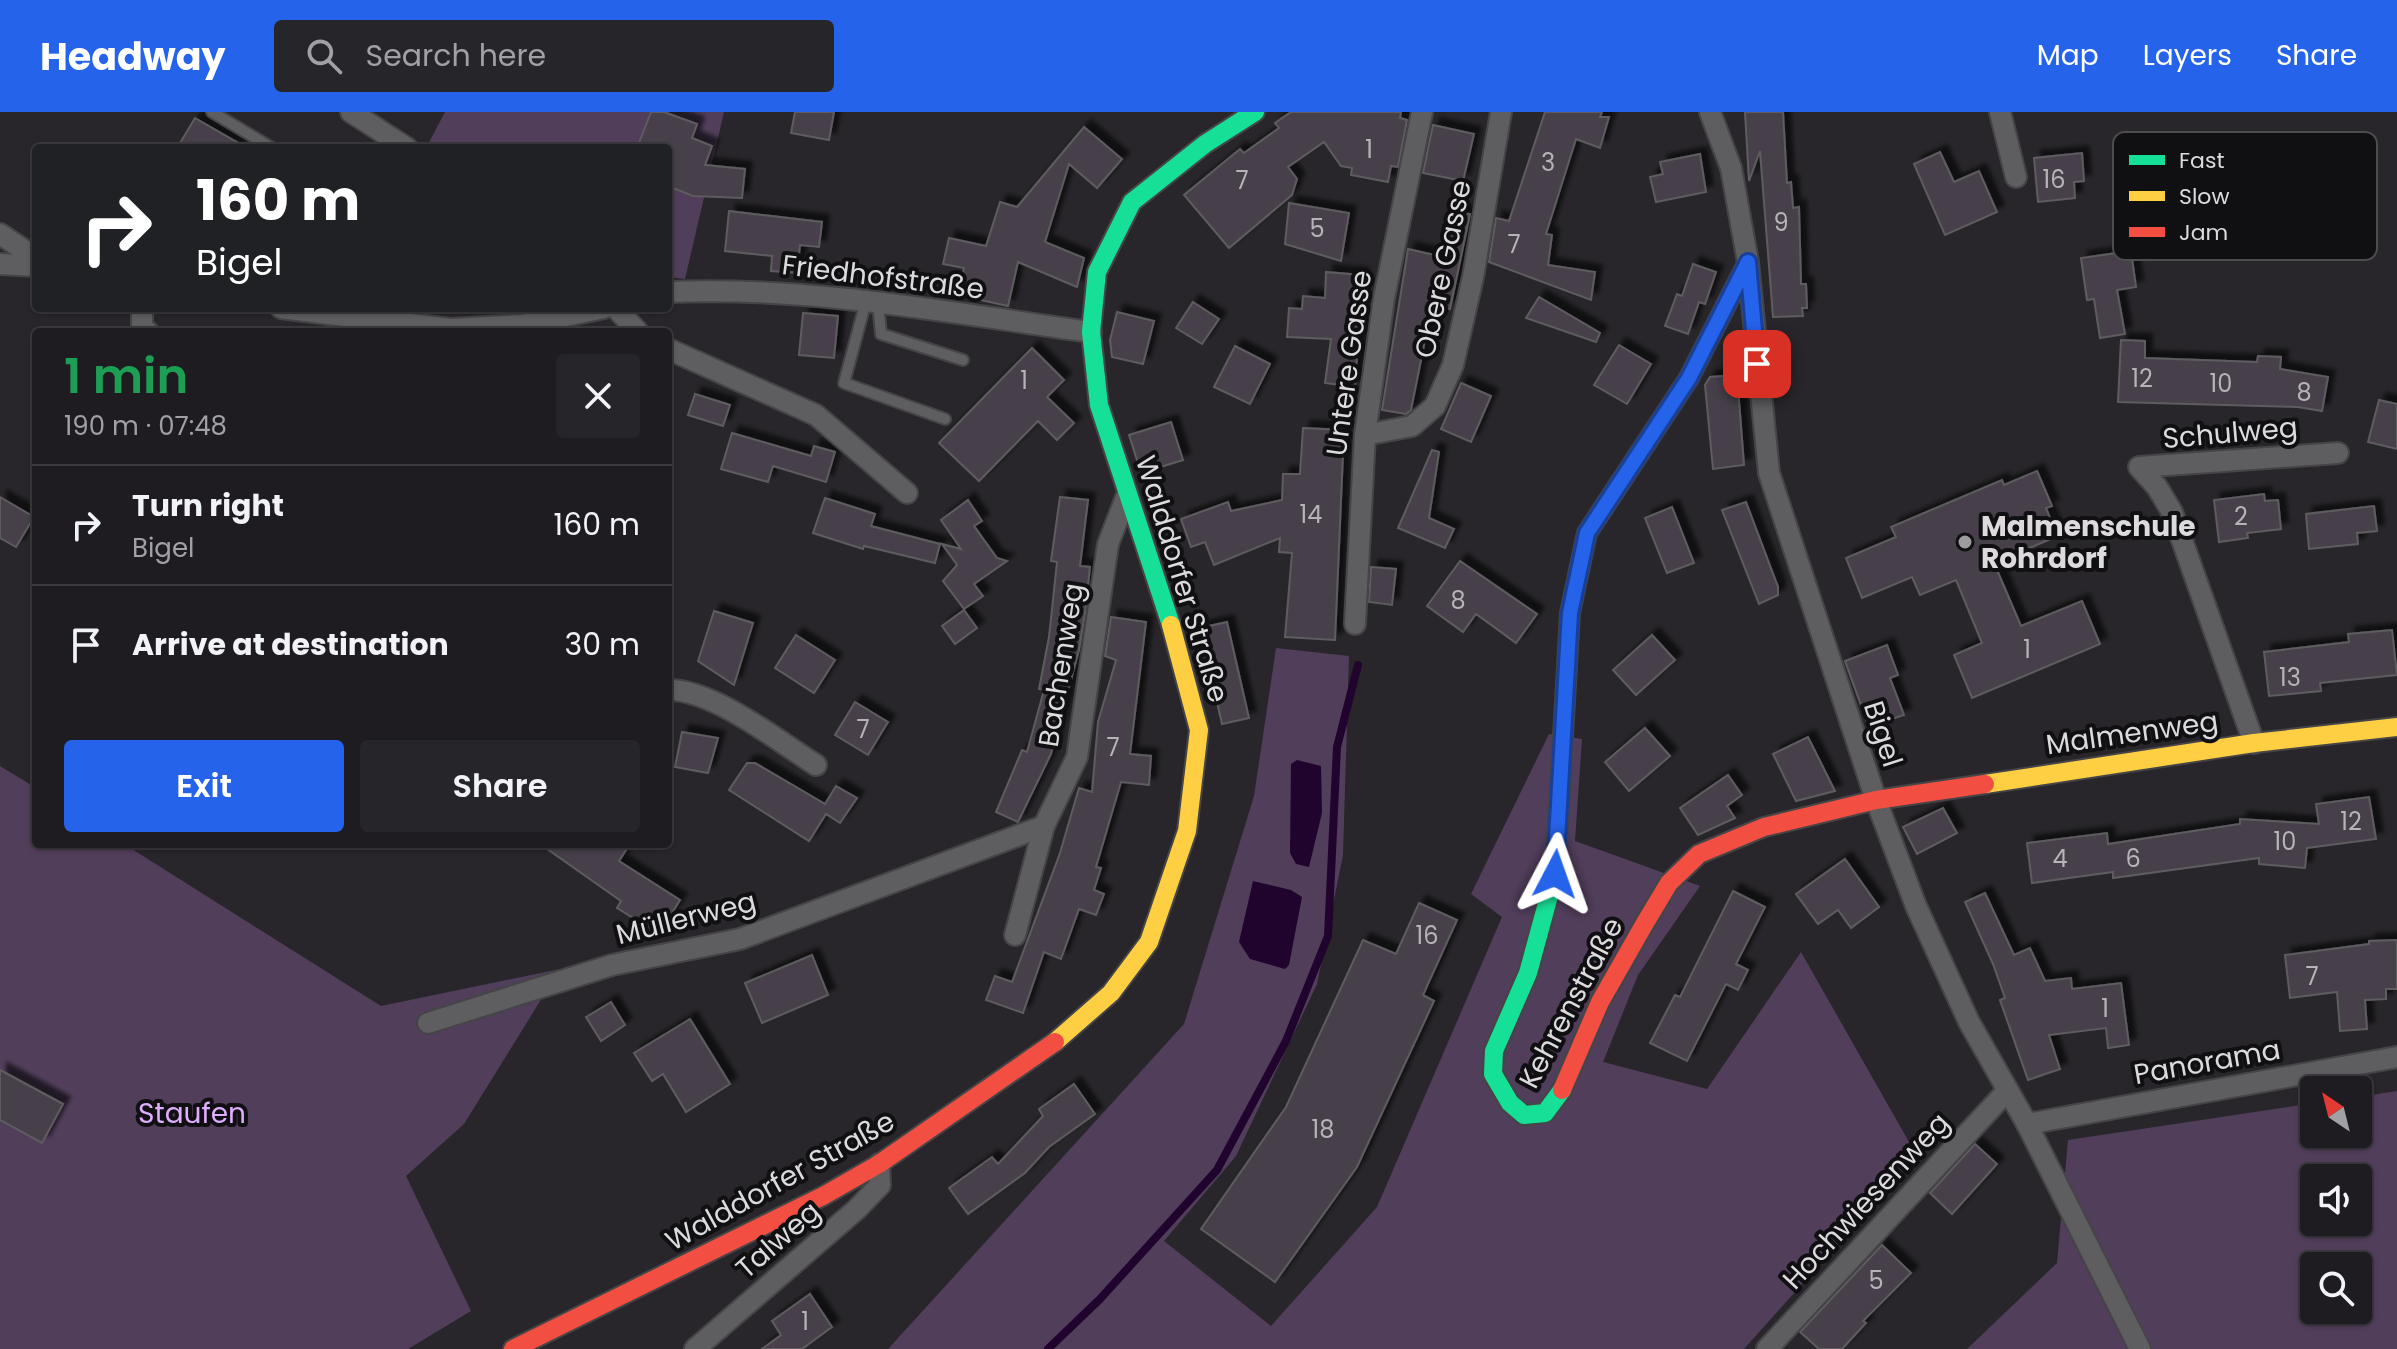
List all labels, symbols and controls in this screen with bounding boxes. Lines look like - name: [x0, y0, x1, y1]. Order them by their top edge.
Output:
- search box: [274, 20, 834, 92]
- text: Headway: [40, 30, 226, 83]
- icon: search: [302, 34, 346, 78]
- text: Search here: [366, 34, 546, 77]
- text: Map: [2037, 36, 2099, 75]
- text: Layers: [2143, 36, 2232, 75]
- text: Share: [2276, 36, 2357, 75]
- legend: [2113, 132, 2377, 260]
- house number: 1: [1365, 133, 1373, 166]
- text: Fast: [2179, 145, 2224, 176]
- house number: 3: [1541, 146, 1555, 179]
- text: 160 m: [196, 161, 360, 240]
- house number: 16: [2043, 163, 2065, 196]
- house number: 7: [1235, 164, 1249, 197]
- icon: right: [64, 176, 168, 280]
- street label: Obere Gasse: [1405, 176, 1481, 362]
- text: Slow: [2179, 181, 2229, 212]
- house number: 9: [1773, 206, 1789, 239]
- house number: 5: [1309, 212, 1325, 245]
- text: Jam: [2179, 217, 2228, 248]
- house number: 7: [1507, 228, 1521, 261]
- text: Bigel: [196, 237, 282, 288]
- street label: Friedhofstraße: [780, 245, 986, 309]
- street label: Untere Gasse: [1317, 268, 1381, 458]
- pin: [1723, 330, 1791, 398]
- icon: arrive: [1735, 342, 1779, 386]
- text: 1 min: [64, 343, 188, 410]
- button: close: [556, 354, 640, 438]
- house number: 12: [2131, 362, 2153, 395]
- house number: 1: [1020, 364, 1028, 397]
- house number: 10: [2210, 367, 2232, 400]
- house number: 8: [2296, 376, 2312, 409]
- text: 190 m · 07:48: [64, 408, 227, 444]
- street label: Schulweg: [2161, 408, 2299, 458]
- street label: Walddorfer Straße: [1126, 451, 1238, 707]
- text: Turn right: [132, 484, 284, 527]
- house number: 14: [1300, 498, 1322, 531]
- house number: 2: [2234, 500, 2248, 533]
- icon: right: [64, 503, 108, 547]
- text: 160 m: [554, 503, 640, 546]
- place label: Malmenschule Rohrdorf: [1981, 507, 2196, 578]
- text: Bigel: [132, 530, 194, 566]
- marker: Malmenschule Rohrdorf: [1956, 533, 1974, 551]
- street label: Bachenweg: [1029, 580, 1093, 750]
- house number: 8: [1450, 584, 1466, 617]
- icon: arrive: [64, 623, 108, 667]
- text: Arrive at destination: [132, 623, 449, 666]
- text: 30 m: [565, 623, 640, 666]
- house number: 1: [2023, 633, 2031, 666]
- house number: 13: [2279, 661, 2301, 694]
- street label: Bigel: [1854, 696, 1912, 772]
- street label: Malmenweg: [2043, 702, 2221, 764]
- house number: 7: [856, 713, 870, 746]
- house number: 7: [1106, 731, 1120, 764]
- button: Exit: [64, 740, 344, 832]
- button: Share: [360, 740, 640, 832]
- house number: 12: [2340, 805, 2362, 838]
- house number: 10: [2274, 825, 2296, 858]
- position arrow: [1513, 832, 1597, 916]
- house number: 4: [2052, 842, 2068, 875]
- house number: 6: [2125, 842, 2141, 875]
- street label: Müllerweg: [612, 882, 760, 954]
- street label: Kehrenstraße: [1510, 911, 1632, 1095]
- house number: 16: [1416, 919, 1438, 952]
- house number: 7: [2305, 960, 2319, 993]
- house number: 1: [2101, 992, 2109, 1025]
- street label: Panorama: [2131, 1030, 2283, 1094]
- north arrow: [2300, 1076, 2372, 1148]
- map controls: [2300, 1076, 2372, 1324]
- park label: Staufen: [138, 1094, 246, 1133]
- street label: Walddorfer Straße: [658, 1102, 902, 1260]
- street label: Hochwiesenweg: [1774, 1104, 1958, 1298]
- house number: 18: [1312, 1113, 1334, 1146]
- button: sound: [2300, 1164, 2372, 1236]
- street label: Talweg: [727, 1192, 829, 1288]
- button: search: [2300, 1252, 2372, 1324]
- house number: 5: [1868, 1264, 1884, 1297]
- house number: 1: [801, 1305, 809, 1338]

